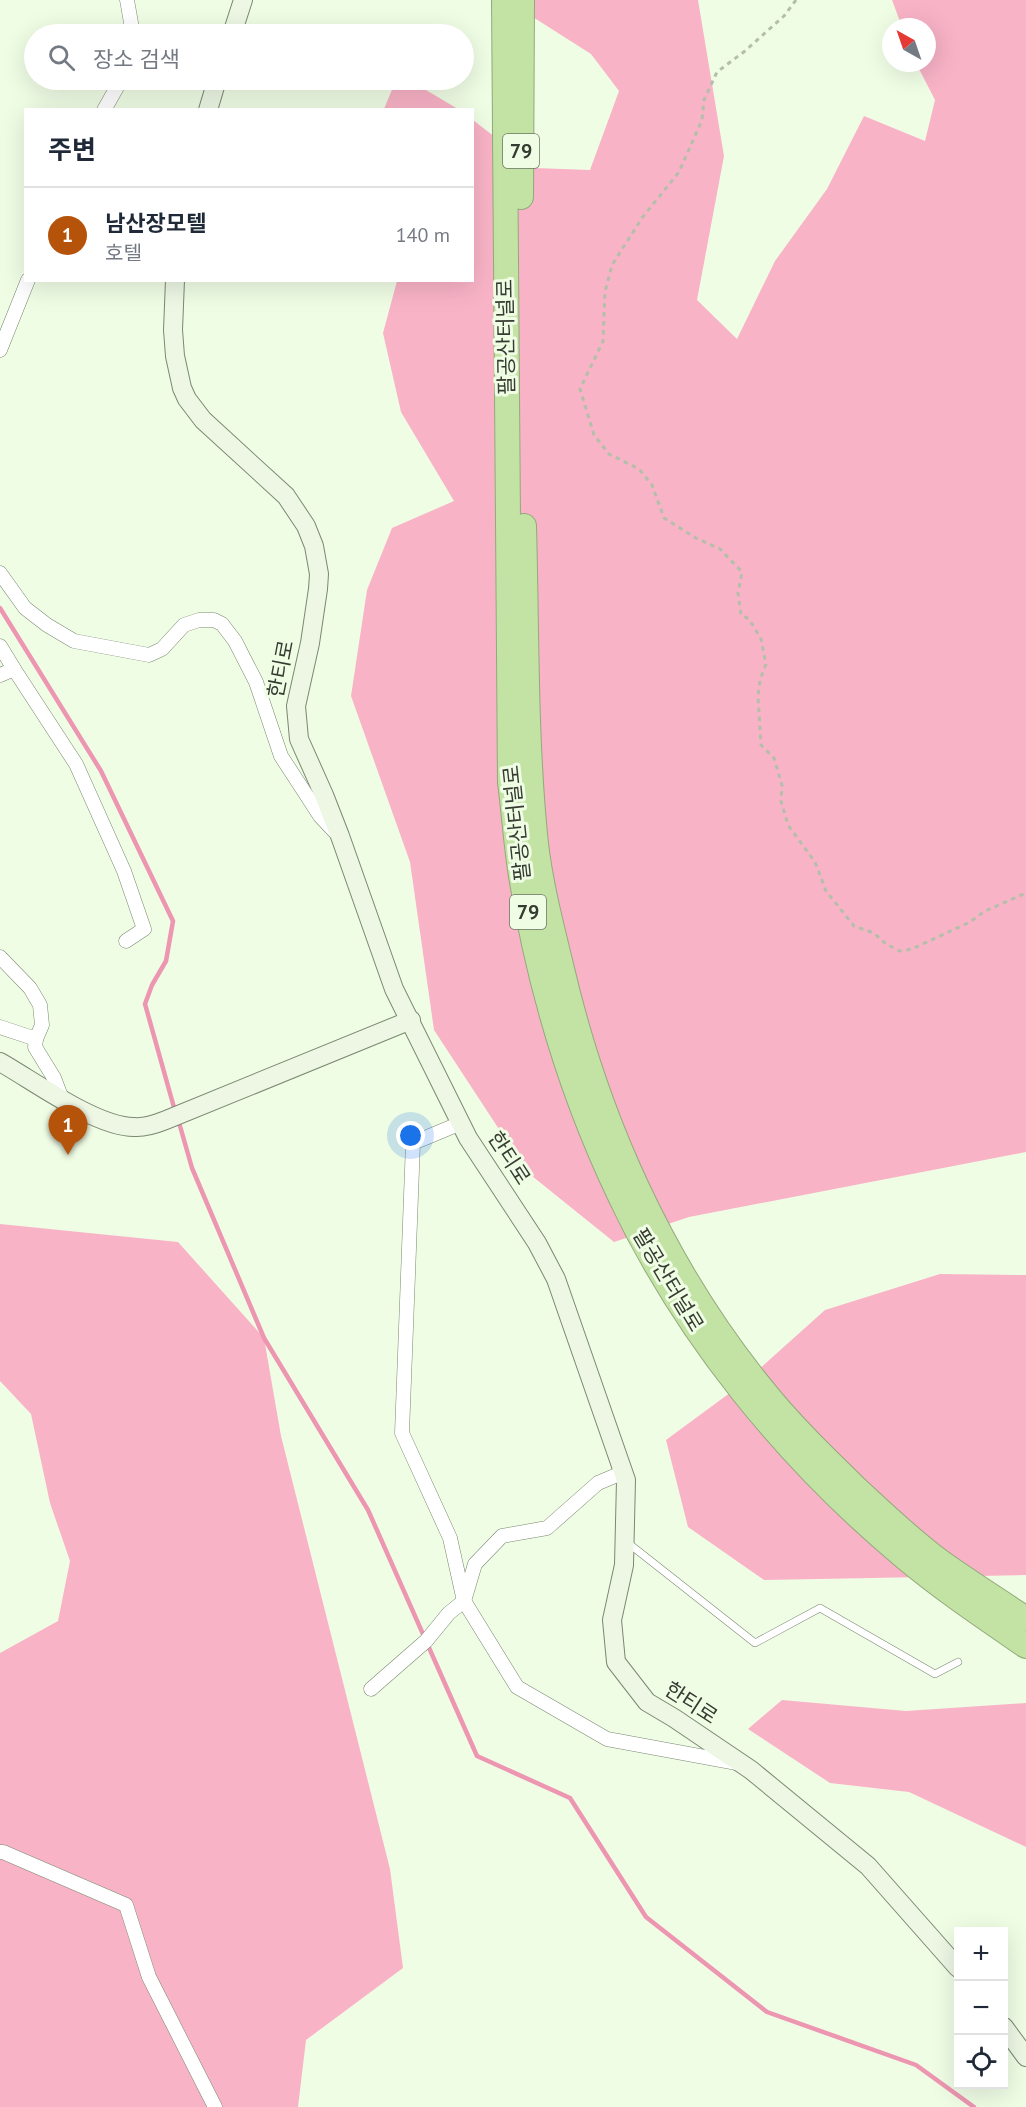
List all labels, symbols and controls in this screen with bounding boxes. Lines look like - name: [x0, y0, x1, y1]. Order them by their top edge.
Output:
- north arrow: [882, 18, 936, 72]
- search box: [24, 24, 474, 90]
- icon: search: [45, 41, 78, 74]
- text: 장소 검색: [93, 45, 180, 73]
- text: 주변: [48, 133, 96, 166]
- road number: 79: [503, 134, 539, 168]
- text: 남산장모텔: [105, 209, 206, 237]
- text: 1: [62, 222, 73, 248]
- text: 140 m: [396, 222, 450, 248]
- text: 호텔: [105, 240, 142, 266]
- street label: 팔공산터널로: [491, 279, 520, 395]
- street label: 한티로: [262, 638, 299, 700]
- street label: 팔공산터널로: [497, 764, 536, 882]
- road number: 79: [510, 895, 546, 929]
- pin: 1: [48, 1106, 88, 1155]
- your location: [396, 1121, 425, 1150]
- street label: 한티로: [482, 1126, 537, 1189]
- street label: 팔공산터널로: [627, 1223, 710, 1336]
- street label: 한티로: [660, 1675, 723, 1730]
- map controls: [954, 1927, 1008, 2089]
- button: +: [954, 1927, 1008, 1981]
- button: −: [954, 1981, 1008, 2035]
- button: locate: [954, 2035, 1008, 2089]

